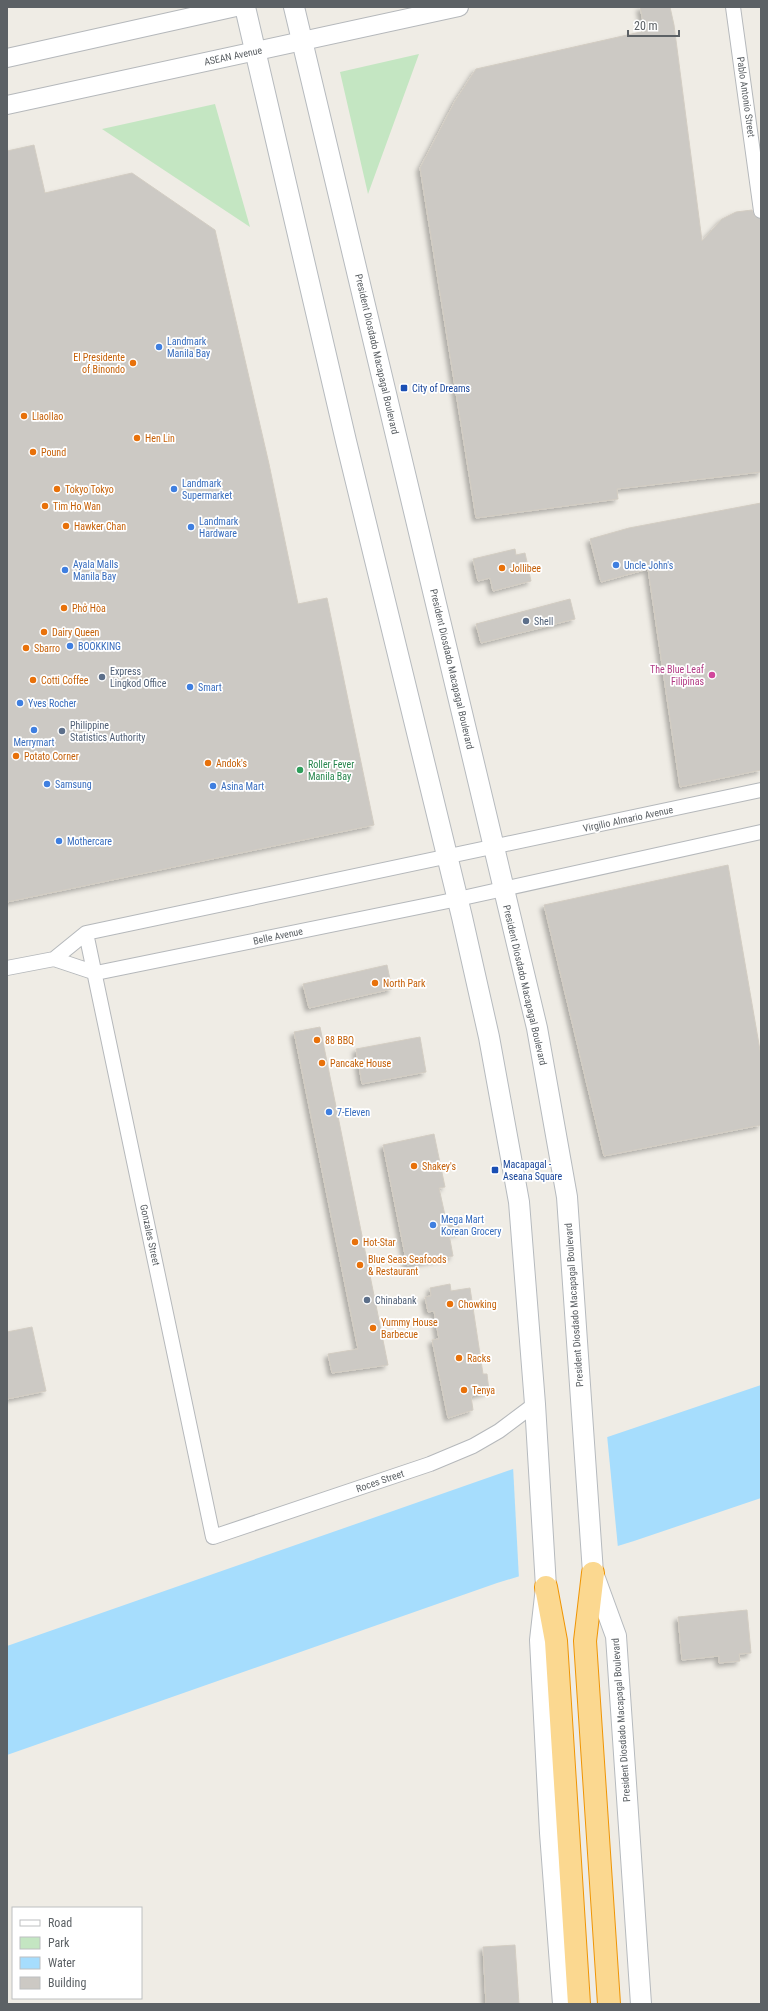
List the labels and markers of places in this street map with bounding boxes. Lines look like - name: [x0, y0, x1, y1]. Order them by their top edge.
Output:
- place label: Landmark Manila Bay: [167, 336, 210, 359]
- marker: Landmark Manila Bay: [154, 342, 164, 352]
- place label: El Presidente of Binondo: [73, 352, 125, 375]
- marker: El Presidente of Binondo: [128, 358, 138, 368]
- marker: City of Dreams: [399, 383, 409, 393]
- place label: City of Dreams: [412, 383, 471, 394]
- marker: Llaollao: [19, 411, 29, 421]
- place label: Llaollao: [32, 411, 63, 422]
- marker: Hen Lin: [132, 433, 142, 443]
- place label: Hen Lin: [145, 433, 175, 444]
- marker: Pound: [28, 447, 38, 457]
- place label: Pound: [41, 447, 66, 458]
- place label: Landmark Supermarket: [182, 478, 232, 501]
- marker: Tokyo Tokyo: [52, 484, 62, 494]
- place label: Tokyo Tokyo: [65, 484, 114, 495]
- marker: Landmark Supermarket: [169, 484, 179, 494]
- marker: Tim Ho Wan: [40, 501, 50, 511]
- place label: Tim Ho Wan: [53, 501, 101, 512]
- place label: Landmark Hardware: [199, 516, 239, 539]
- marker: Hawker Chan: [61, 521, 71, 531]
- place label: Hawker Chan: [74, 521, 126, 532]
- marker: Landmark Hardware: [186, 522, 196, 532]
- place label: Ayala Malls Manila Bay: [73, 559, 119, 582]
- marker: Uncle John's: [611, 560, 621, 570]
- place label: Uncle John's: [624, 560, 674, 571]
- marker: Jollibee: [497, 563, 507, 573]
- place label: Jollibee: [510, 563, 541, 574]
- marker: Ayala Malls Manila Bay: [60, 565, 70, 575]
- marker: Phở Hòa: [59, 603, 69, 613]
- place label: Phở Hòa: [72, 603, 106, 614]
- marker: Shell: [521, 616, 531, 626]
- place label: Shell: [534, 616, 553, 627]
- marker: Dairy Queen: [39, 627, 49, 637]
- place label: Dairy Queen: [52, 627, 100, 638]
- marker: BOOKKING: [65, 641, 75, 651]
- place label: BOOKKING: [78, 641, 121, 652]
- marker: Sbarro: [21, 643, 31, 653]
- place label: Sbarro: [34, 643, 60, 654]
- place label: The Blue Leaf Filipinas: [650, 664, 705, 687]
- place label: Express Lingkod Office: [110, 666, 167, 689]
- marker: The Blue Leaf Filipinas: [707, 670, 717, 680]
- marker: Express Lingkod Office: [97, 672, 107, 682]
- marker: Cotti Coffee: [28, 675, 38, 685]
- place label: Cotti Coffee: [41, 675, 89, 686]
- marker: Smart: [185, 682, 195, 692]
- place label: Smart: [198, 682, 222, 693]
- marker: Yves Rocher: [15, 698, 25, 708]
- place label: Yves Rocher: [28, 698, 76, 709]
- place label: Philippine Statistics Authority: [70, 720, 145, 743]
- marker: Merrymart: [29, 725, 39, 735]
- marker: Philippine Statistics Authority: [57, 726, 67, 736]
- place label: Merrymart: [13, 737, 55, 748]
- marker: Potato Corner: [11, 751, 21, 761]
- place label: Potato Corner: [24, 751, 79, 762]
- marker: Andok's: [203, 758, 213, 768]
- place label: Andok's: [216, 758, 247, 769]
- place label: Roller Fever Manila Bay: [308, 759, 354, 782]
- marker: Roller Fever Manila Bay: [295, 765, 305, 775]
- marker: Samsung: [42, 779, 52, 789]
- place label: Samsung: [55, 779, 92, 790]
- marker: Asina Mart: [208, 781, 218, 791]
- place label: Asina Mart: [221, 781, 264, 792]
- marker: Mothercare: [54, 836, 64, 846]
- place label: Mothercare: [67, 836, 112, 847]
- marker: North Park: [370, 978, 380, 988]
- place label: North Park: [383, 978, 426, 989]
- marker: 88 BBQ: [312, 1035, 322, 1045]
- place label: 88 BBQ: [325, 1035, 354, 1046]
- marker: Pancake House: [317, 1058, 327, 1068]
- place label: Pancake House: [330, 1058, 392, 1069]
- marker: 7-Eleven: [324, 1107, 334, 1117]
- place label: 7-Eleven: [337, 1107, 370, 1118]
- place label: Macapagal - Aseana Square: [503, 1159, 563, 1182]
- marker: Shakey's: [409, 1161, 419, 1171]
- place label: Shakey's: [422, 1161, 456, 1172]
- marker: Macapagal - Aseana Square: [490, 1165, 500, 1175]
- place label: Mega Mart Korean Grocery: [441, 1214, 501, 1237]
- marker: Mega Mart Korean Grocery: [428, 1220, 438, 1230]
- marker: Hot-Star: [350, 1237, 360, 1247]
- place label: Hot-Star: [363, 1237, 396, 1248]
- place label: Blue Seas Seafoods & Restaurant: [368, 1254, 447, 1277]
- marker: Blue Seas Seafoods & Restaurant: [355, 1260, 365, 1270]
- marker: Chinabank: [362, 1295, 372, 1305]
- place label: Chinabank: [375, 1295, 417, 1306]
- marker: Chowking: [445, 1299, 455, 1309]
- place label: Chowking: [458, 1299, 497, 1310]
- place label: Yummy House Barbecue: [381, 1317, 438, 1340]
- marker: Yummy House Barbecue: [368, 1323, 378, 1333]
- marker: Racks: [454, 1353, 464, 1363]
- place label: Racks: [467, 1353, 491, 1364]
- marker: Tenya: [459, 1385, 469, 1395]
- place label: Tenya: [472, 1385, 495, 1396]

